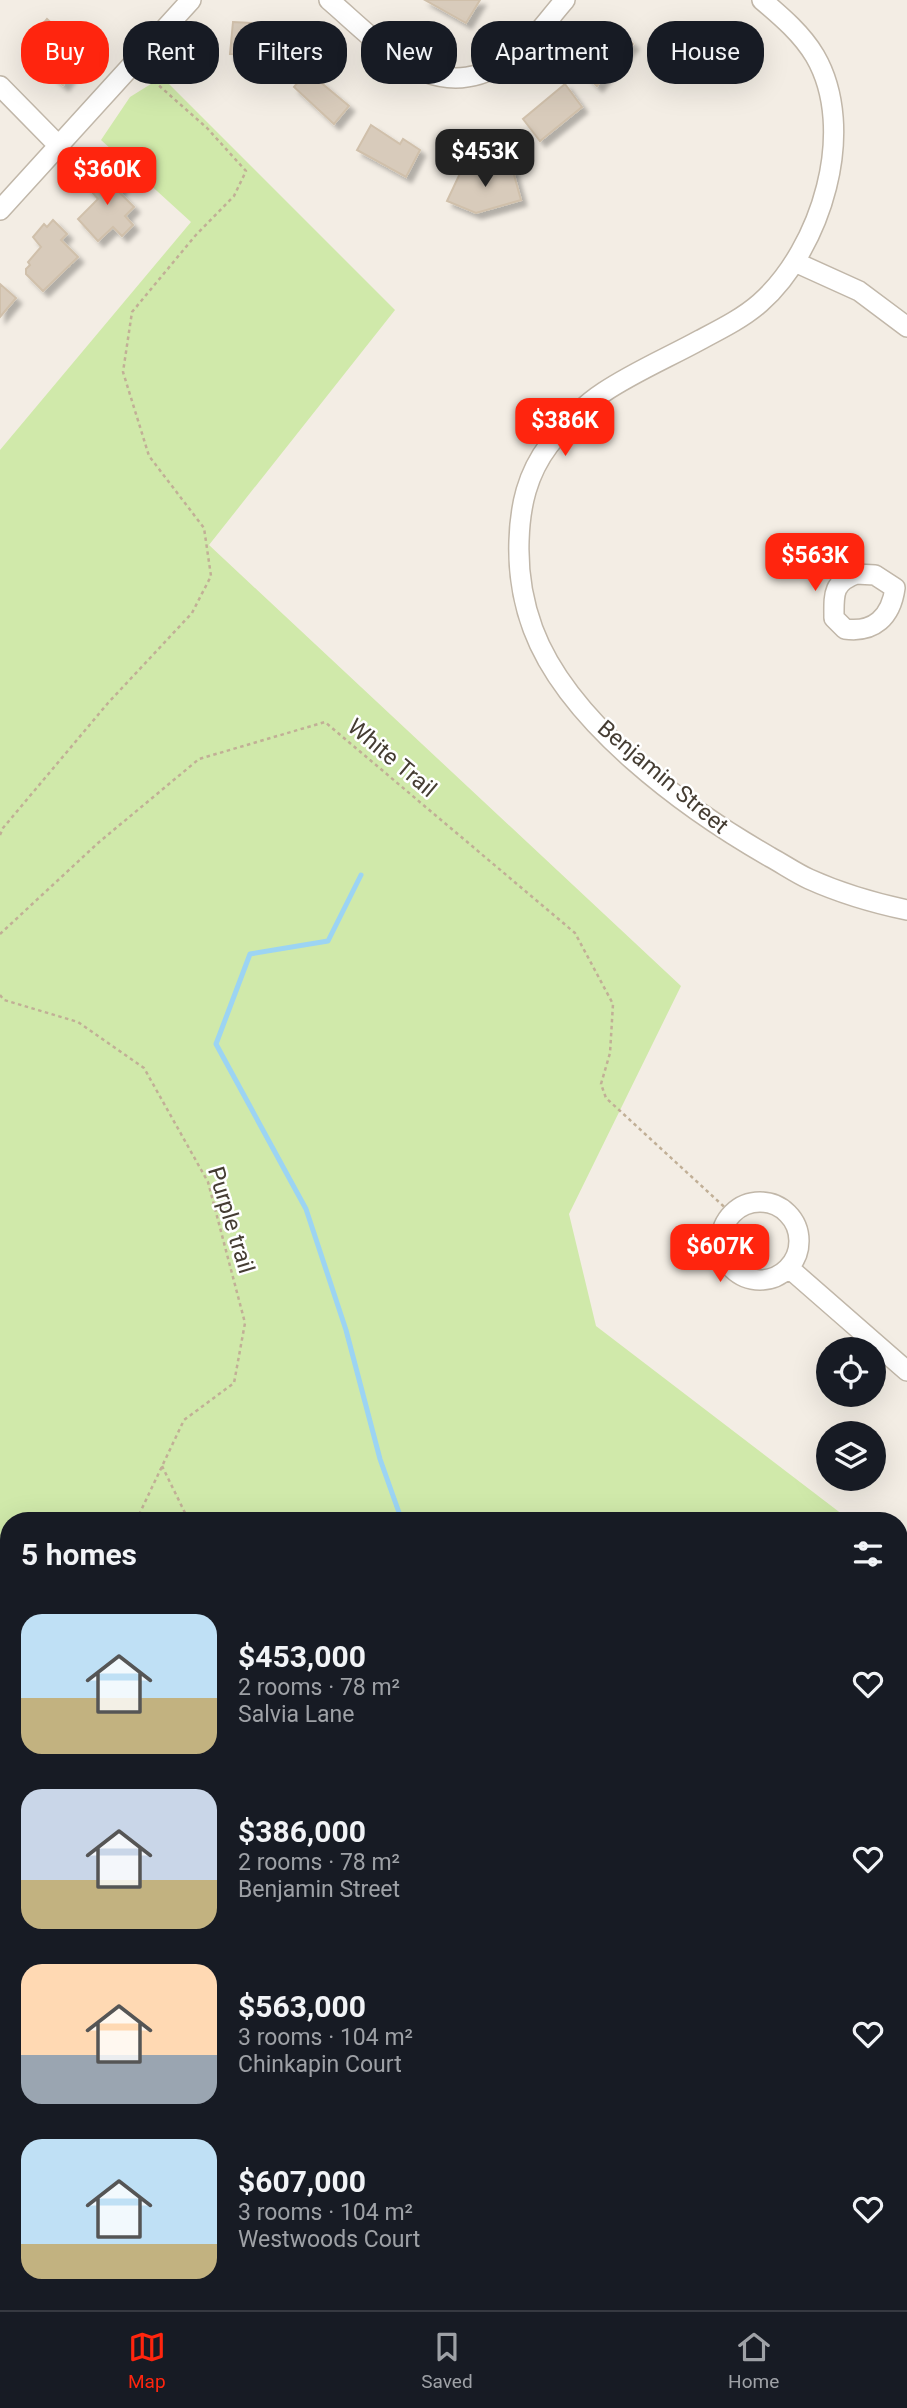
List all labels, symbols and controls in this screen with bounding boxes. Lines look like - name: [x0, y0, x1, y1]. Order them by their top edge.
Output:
- chip: Buy: [21, 21, 109, 84]
- chip: Rent: [123, 21, 219, 84]
- chip: Filters: [233, 21, 347, 84]
- chip: New: [361, 21, 457, 84]
- chip: Apartment: [471, 21, 633, 84]
- chip: House: [647, 21, 764, 84]
- pin: $453K: [436, 130, 534, 189]
- text: $453K: [451, 138, 519, 165]
- pin: $360K: [58, 148, 156, 207]
- text: $360K: [73, 156, 141, 183]
- pin: $386K: [516, 398, 614, 458]
- text: $386K: [531, 407, 599, 434]
- pin: $563K: [766, 534, 864, 593]
- text: $563K: [781, 542, 849, 569]
- street label: White Trail: [342, 713, 442, 803]
- street label: Benjamin Street: [592, 715, 734, 839]
- street label: Purple trail: [202, 1163, 260, 1277]
- pin: $607K: [671, 1224, 769, 1284]
- text: $607K: [686, 1233, 754, 1260]
- map controls: [816, 1337, 886, 1491]
- button: locate: [816, 1337, 886, 1407]
- button: layers: [816, 1421, 886, 1491]
- icon: filters: [849, 1535, 887, 1573]
- text: 5 homes: [21, 1537, 137, 1572]
- text: $453,000: [238, 1639, 366, 1674]
- icon: home: [77, 1642, 161, 1726]
- icon: heart: [849, 1665, 887, 1703]
- text: 2 rooms · 78 m²: [238, 1674, 400, 1701]
- text: Salvia Lane: [238, 1701, 355, 1728]
- text: $386,000: [238, 1814, 366, 1849]
- icon: home: [77, 1817, 161, 1901]
- icon: heart: [849, 1840, 887, 1878]
- text: 2 rooms · 78 m²: [238, 1849, 400, 1876]
- text: Benjamin Street: [238, 1876, 400, 1903]
- text: $563,000: [238, 1989, 366, 2024]
- icon: home: [77, 1992, 161, 2076]
- icon: heart: [849, 2015, 887, 2053]
- text: 3 rooms · 104 m²: [238, 2024, 413, 2051]
- text: Chinkapin Court: [238, 2051, 402, 2078]
- text: $607,000: [238, 2164, 366, 2199]
- icon: home: [77, 2167, 161, 2251]
- icon: heart: [849, 2190, 887, 2228]
- text: 3 rooms · 104 m²: [238, 2199, 413, 2226]
- text: Westwoods Court: [238, 2226, 420, 2253]
- tab: Map: [128, 2328, 166, 2393]
- tab: Saved: [421, 2328, 473, 2393]
- tab: Home: [728, 2328, 779, 2393]

